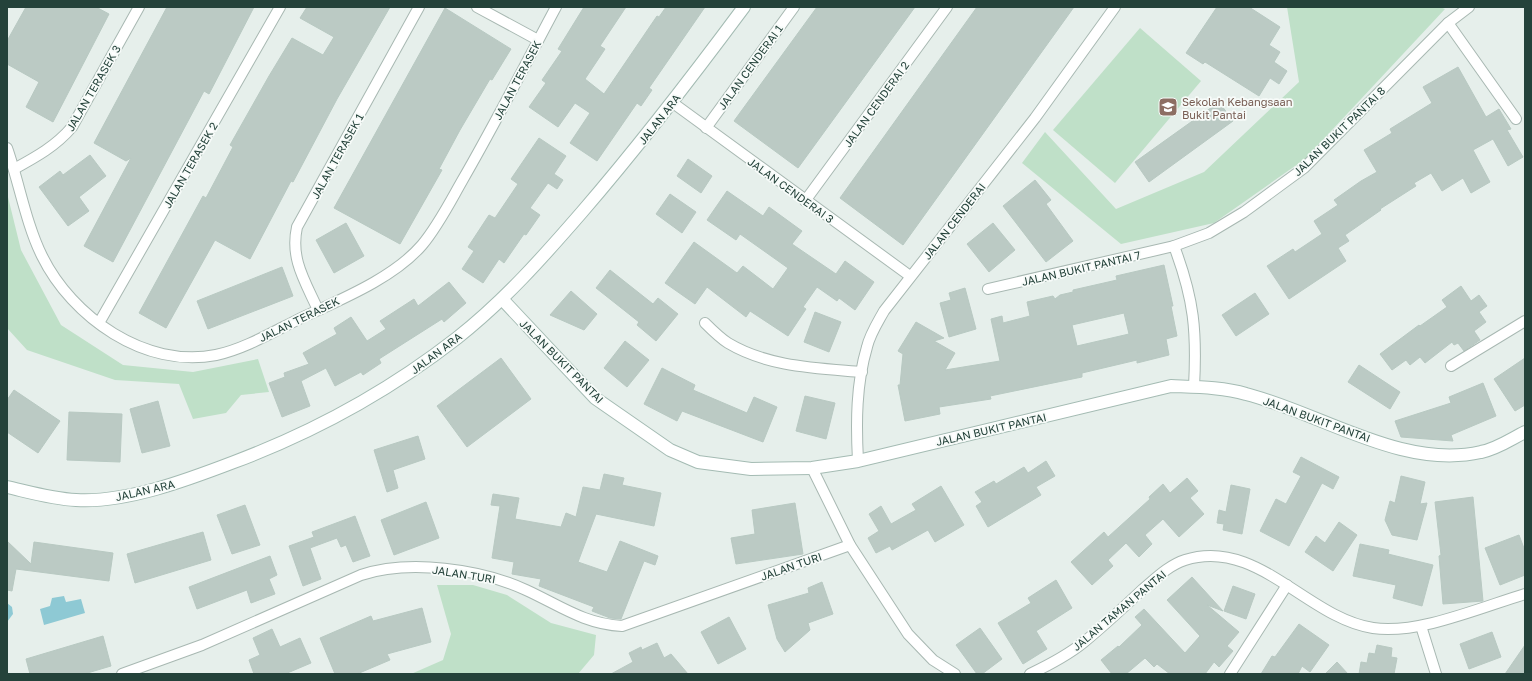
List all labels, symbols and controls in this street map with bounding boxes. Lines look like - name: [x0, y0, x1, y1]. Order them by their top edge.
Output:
- street label: JALAN CENDERAI 1: [715, 22, 785, 112]
- street label: JALAN TERASEK: [491, 38, 544, 122]
- street label: JALAN TERASEK 3: [63, 43, 123, 133]
- street label: JALAN CENDERAI 2: [841, 59, 911, 149]
- street label: JALAN BUKIT PANTAI 8: [1290, 84, 1388, 178]
- street label: JALAN ARA: [635, 91, 683, 147]
- place label: Sekolah Kebangsaan Bukit Pantai: [1182, 95, 1293, 121]
- school or university icon: Sekolah Kebangsaan Bukit Pantai: [1157, 96, 1179, 118]
- street label: JALAN TERASEK 1: [308, 111, 366, 201]
- street label: JALAN TERASEK 2: [160, 120, 220, 210]
- street label: JALAN CENDERAI 3: [746, 155, 836, 225]
- street label: JALAN CENDERAI: [920, 180, 988, 262]
- street label: JALAN BUKIT PANTAI 7: [1020, 248, 1142, 288]
- street label: JALAN TERASEK: [257, 294, 342, 344]
- street label: JALAN BUKIT PANTAI: [517, 316, 607, 406]
- street label: JALAN ARA: [408, 329, 465, 376]
- street label: JALAN BUKIT PANTAI: [1262, 394, 1372, 444]
- street label: JALAN BUKIT PANTAI: [934, 410, 1048, 448]
- street label: JALAN ARA: [114, 477, 177, 503]
- street label: JALAN TURI: [759, 549, 823, 583]
- street label: JALAN TURI: [431, 563, 497, 585]
- street label: JALAN TAMAN PANTAI: [1070, 567, 1168, 653]

